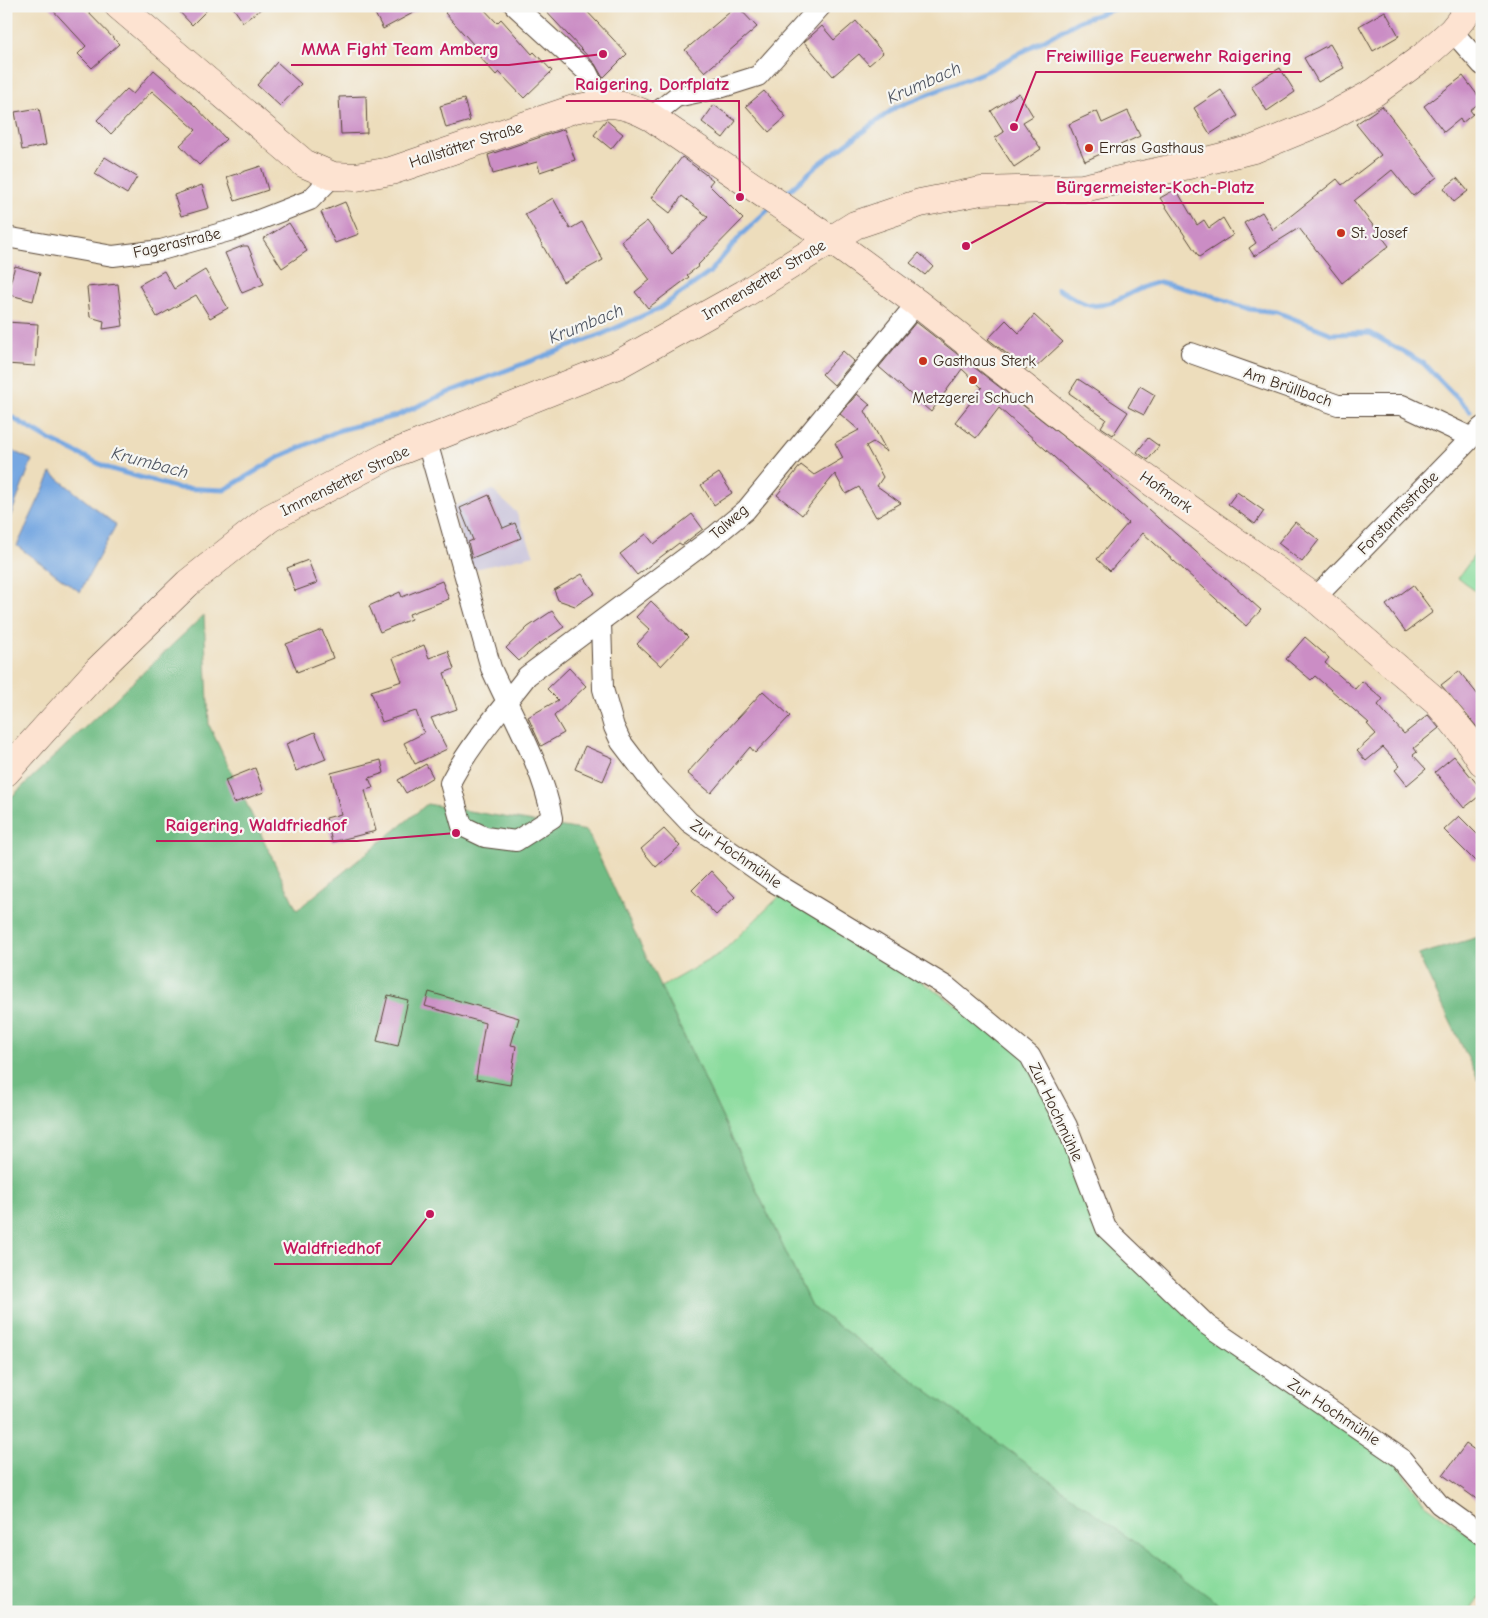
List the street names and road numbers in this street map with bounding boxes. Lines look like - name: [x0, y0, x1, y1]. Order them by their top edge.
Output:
- street label: Hallstätter Straße: [407, 118, 525, 172]
- street label: Fagerastraße: [131, 224, 223, 262]
- street label: Immenstetter Straße: [699, 236, 829, 324]
- street label: Am Brüllbach: [1241, 363, 1335, 411]
- street label: Immenstetter Straße: [278, 442, 412, 520]
- street label: Hofmark: [1136, 467, 1196, 517]
- street label: Forstamtsstraße: [1354, 468, 1442, 558]
- street label: Talweg: [706, 501, 752, 543]
- street label: Zur Hochmühle: [687, 816, 785, 892]
- street label: Zur Hochmühle: [1025, 1060, 1087, 1164]
- street label: Zur Hochmühle: [1285, 1375, 1383, 1449]

